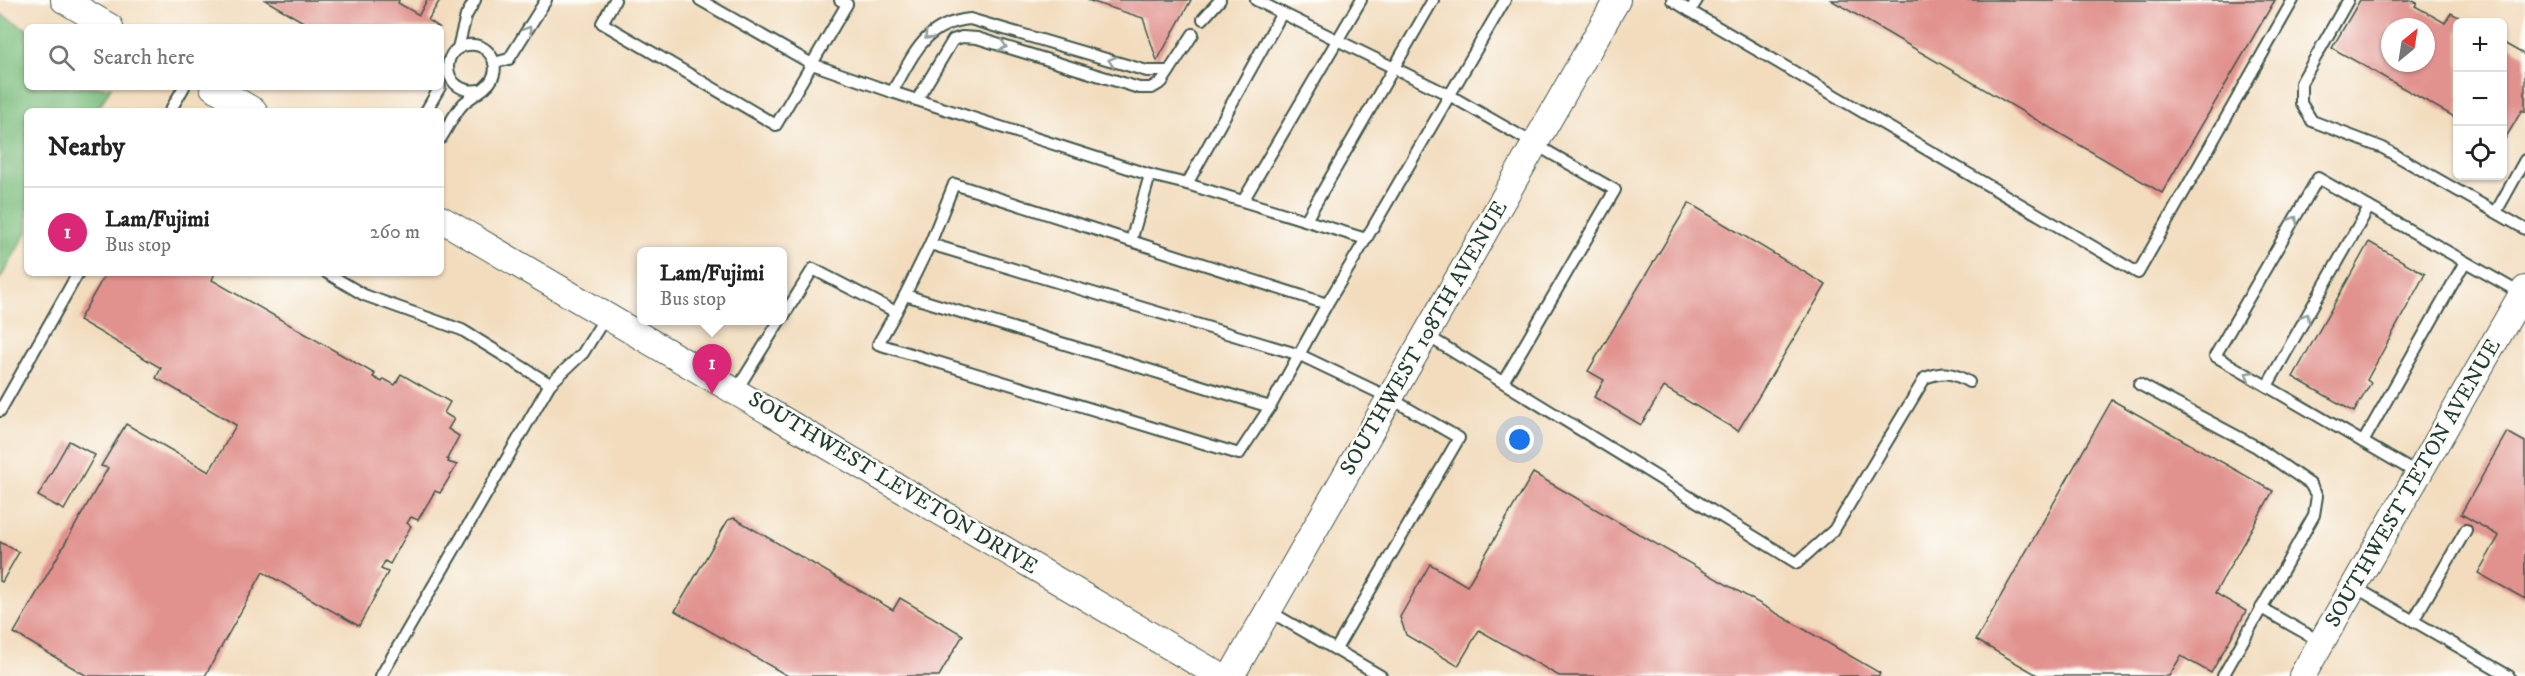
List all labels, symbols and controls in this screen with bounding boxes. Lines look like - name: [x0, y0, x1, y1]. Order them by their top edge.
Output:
- north arrow: [2381, 18, 2435, 72]
- map controls: [2453, 18, 2507, 180]
- button: +: [2453, 18, 2507, 72]
- search box: [24, 24, 444, 90]
- one-way arrow: [521, 26, 533, 36]
- one-way arrow: [924, 30, 935, 40]
- one-way arrow: [997, 39, 1008, 51]
- icon: search: [45, 41, 78, 74]
- text: Search here: [93, 44, 195, 71]
- one-way arrow: [1107, 56, 1118, 68]
- button: −: [2453, 72, 2507, 126]
- button: locate: [2453, 126, 2507, 180]
- text: Nearby: [48, 131, 125, 164]
- street label: SOUTHWEST 108TH AVENUE: [1334, 196, 1514, 480]
- text: Lam/Fujimi: [105, 206, 209, 233]
- one-way arrow: [2286, 216, 2298, 226]
- text: 1: [64, 220, 71, 245]
- text: 260 m: [370, 220, 420, 245]
- text: Bus stop: [105, 233, 171, 258]
- popup: [637, 247, 787, 325]
- text: Lam/Fujimi: [660, 260, 764, 287]
- text: Bus stop: [660, 287, 726, 312]
- one-way arrow: [2299, 312, 2310, 323]
- street label: SOUTHWEST TETON AVENUE: [2319, 334, 2507, 632]
- pin: 1: [692, 344, 732, 394]
- one-way arrow: [2245, 371, 2255, 382]
- street label: SOUTHWEST LEVETON DRIVE: [743, 386, 1043, 580]
- your location: [1505, 425, 1534, 454]

